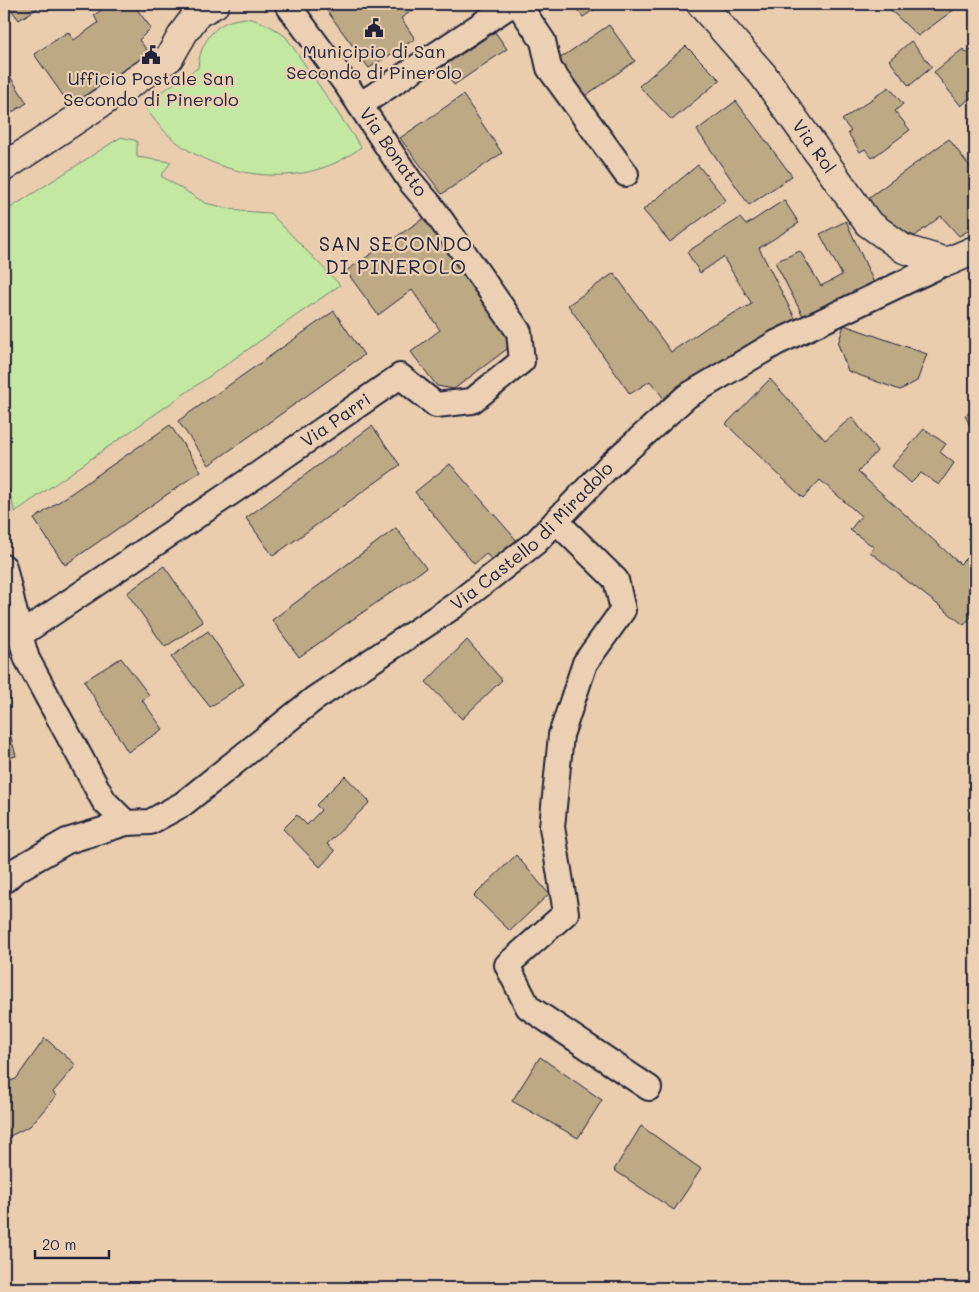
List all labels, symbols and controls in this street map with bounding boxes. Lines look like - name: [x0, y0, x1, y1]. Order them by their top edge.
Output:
- public building icon: Municipio di San Secondo di Pinerolo: [363, 17, 385, 39]
- place label: Municipio di San Secondo di Pinerolo: [286, 39, 462, 84]
- public building icon: Ufficio Postale San Secondo di Pinerolo: [140, 44, 162, 66]
- place label: Ufficio Postale San Secondo di Pinerolo: [63, 66, 239, 111]
- street label: Via Bonatto: [354, 102, 434, 201]
- street label: Via Rol: [787, 114, 842, 178]
- district label: SAN SECONDO DI PINEROLO: [319, 230, 473, 279]
- street label: Via Parri: [296, 387, 375, 452]
- street label: Via Castello di Miradolo: [445, 456, 618, 615]
- scale bar: [35, 1227, 109, 1259]
- text: 20 m: [42, 1234, 76, 1254]

